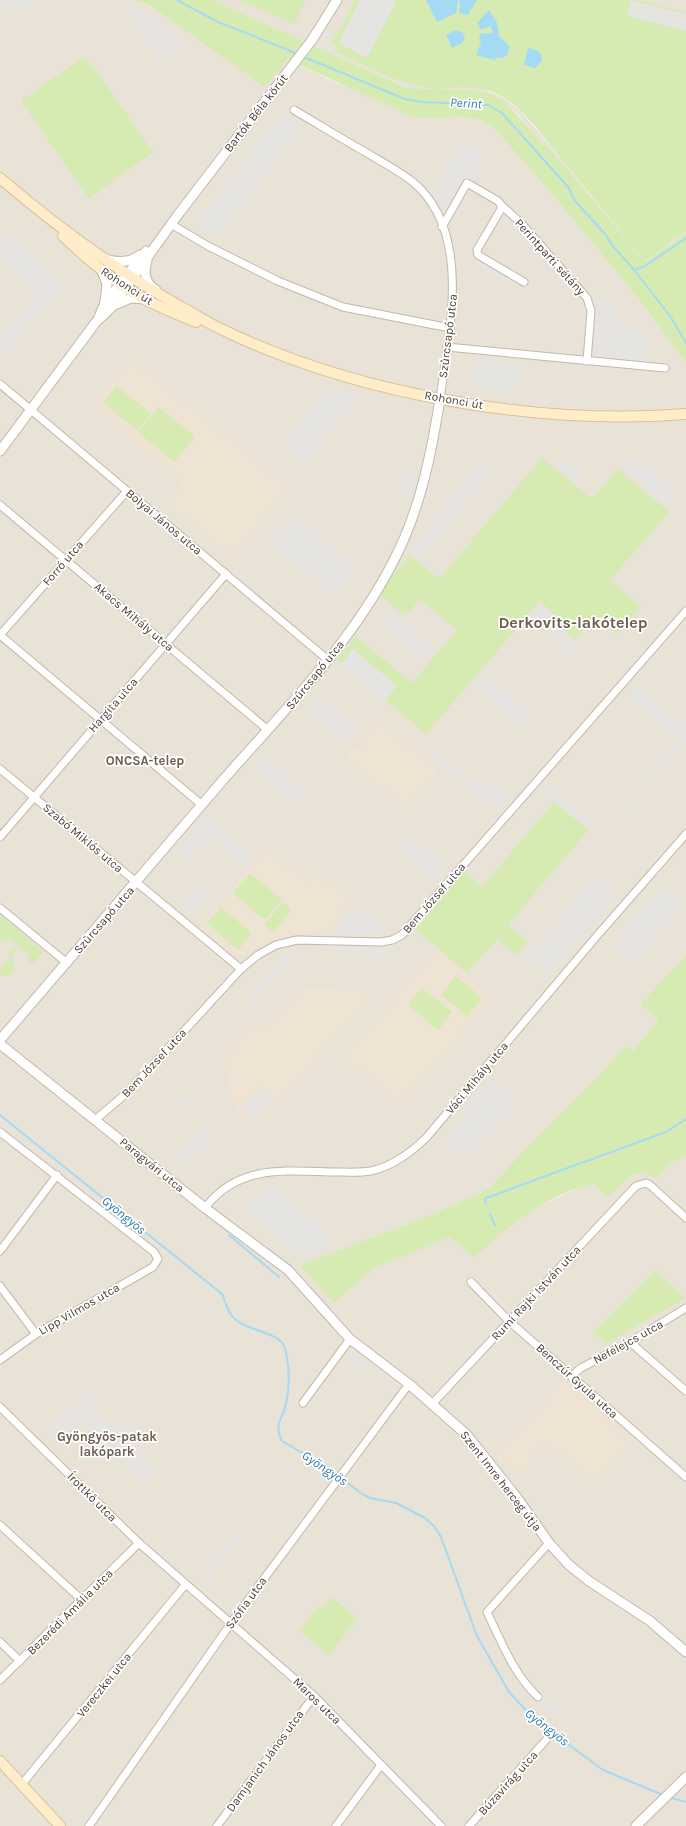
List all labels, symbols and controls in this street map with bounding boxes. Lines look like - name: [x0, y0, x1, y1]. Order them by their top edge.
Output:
- street label: Bartók Béla körút: [221, 71, 291, 155]
- water label: Perint: [450, 94, 483, 112]
- street label: Perintparti sétány: [512, 216, 588, 298]
- street label: Rohonci út: [98, 264, 156, 308]
- street label: Szűrcsapó utca: [436, 293, 460, 379]
- street label: Rohonci út: [424, 388, 485, 412]
- street label: Bolyai János utca: [123, 486, 205, 558]
- street label: Forró utca: [40, 538, 86, 588]
- street label: Akacs Mihály utca: [91, 580, 177, 654]
- district label: Derkovits-lakótelep: [498, 613, 648, 632]
- street label: Szűrcsapó utca: [283, 638, 347, 712]
- street label: Hargita utca: [86, 675, 140, 735]
- district label: ONCSA-telep: [106, 753, 184, 768]
- street label: Szabó Miklós utca: [40, 800, 126, 876]
- street label: Bem József utca: [400, 860, 468, 936]
- street label: Szűrcsapó utca: [71, 883, 137, 957]
- street label: Bem József utca: [119, 1026, 189, 1100]
- street label: Váci Mihály utca: [443, 1039, 511, 1117]
- street label: Paragvári utca: [117, 1135, 187, 1195]
- water label: Gyöngyös: [99, 1193, 149, 1237]
- street label: Rumi Rajki István utca: [488, 1243, 584, 1343]
- street label: Lipp Vilmos utca: [36, 1280, 122, 1338]
- street label: Nefelejcs utca: [591, 1317, 665, 1367]
- street label: Benczúr Gyula utca: [533, 1341, 621, 1421]
- street label: Szent Imre herceg útja: [457, 1428, 545, 1534]
- district label: Gyöngyös-patak lakópark: [57, 1429, 157, 1459]
- water label: Gyöngyös: [299, 1447, 351, 1489]
- street label: Írottkő utca: [64, 1469, 120, 1525]
- street label: Bezerédi Amália utca: [24, 1566, 116, 1658]
- street label: Szófia utca: [222, 1574, 270, 1632]
- street label: Vereczkei utca: [74, 1650, 134, 1720]
- street label: Maros utca: [290, 1675, 344, 1727]
- water label: Gyöngyös: [522, 1705, 572, 1749]
- street label: Damjanich János utca: [223, 1707, 307, 1815]
- street label: Búzavirág utca: [475, 1748, 541, 1818]

